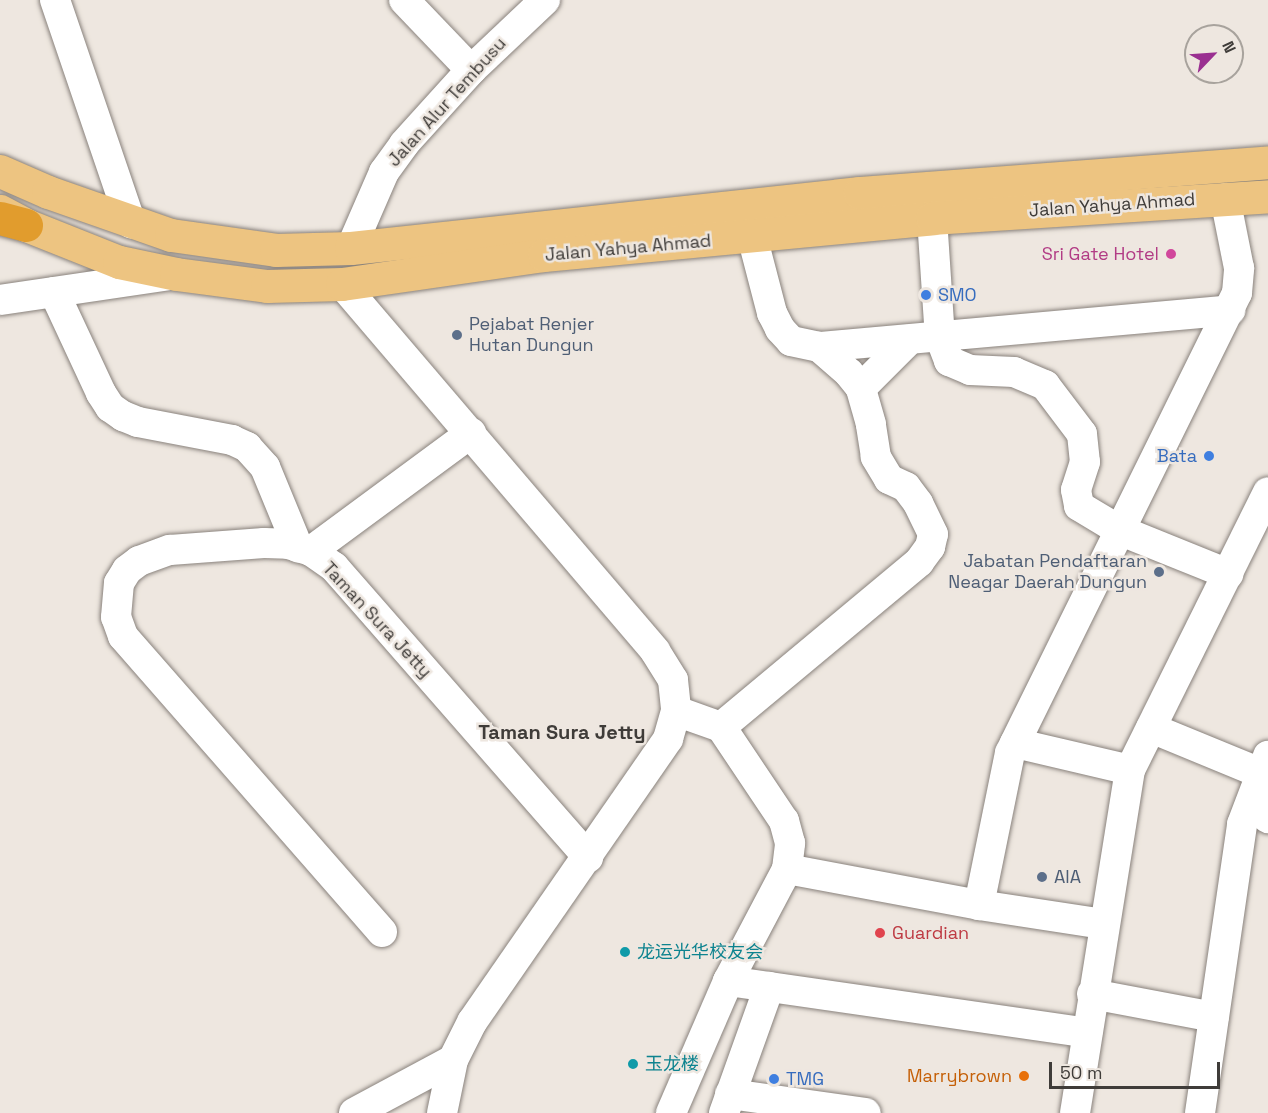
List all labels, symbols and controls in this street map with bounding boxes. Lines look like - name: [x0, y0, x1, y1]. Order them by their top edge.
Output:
- north arrow: [1184, 24, 1244, 84]
- street label: Jalan Alur Tembusu: [383, 33, 511, 171]
- text: N: [1217, 38, 1241, 56]
- street label: Jalan Yahya Ahmad: [1028, 188, 1196, 222]
- street label: Jalan Yahya Ahmad: [544, 230, 712, 266]
- place label: Sri Gate Hotel: [1042, 243, 1159, 265]
- marker: Sri Gate Hotel: [1164, 247, 1178, 261]
- place label: SMO: [938, 284, 977, 306]
- marker: SMO: [919, 288, 933, 302]
- place label: Pejabat Renjer Hutan Dungun: [469, 314, 594, 356]
- marker: Pejabat Renjer Hutan Dungun: [450, 328, 464, 342]
- place label: Bata: [1157, 445, 1197, 467]
- marker: Bata: [1202, 449, 1216, 463]
- place label: Jabatan Pendaftaran Neagar Daerah Dungun: [948, 551, 1147, 594]
- street label: Taman Sura Jetty: [318, 558, 436, 682]
- marker: Jabatan Pendaftaran Neagar Daerah Dungun: [1152, 565, 1166, 579]
- district label: Taman Sura Jetty: [478, 720, 646, 744]
- place label: AIA: [1054, 866, 1081, 888]
- marker: AIA: [1035, 870, 1049, 884]
- place label: Guardian: [892, 922, 969, 944]
- marker: Guardian: [873, 926, 887, 940]
- place label: 龙运光华校友会: [637, 941, 763, 963]
- marker: 龙运光华校友会: [618, 945, 632, 959]
- scale bar: [1052, 1050, 1223, 1088]
- place label: 玉龙楼: [645, 1053, 699, 1075]
- marker: 玉龙楼: [626, 1057, 640, 1071]
- text: 50 m: [1060, 1061, 1102, 1084]
- place label: Marrybrown: [907, 1065, 1012, 1087]
- place label: TMG: [786, 1068, 824, 1090]
- marker: Marrybrown: [1017, 1069, 1031, 1083]
- marker: TMG: [767, 1072, 781, 1086]

